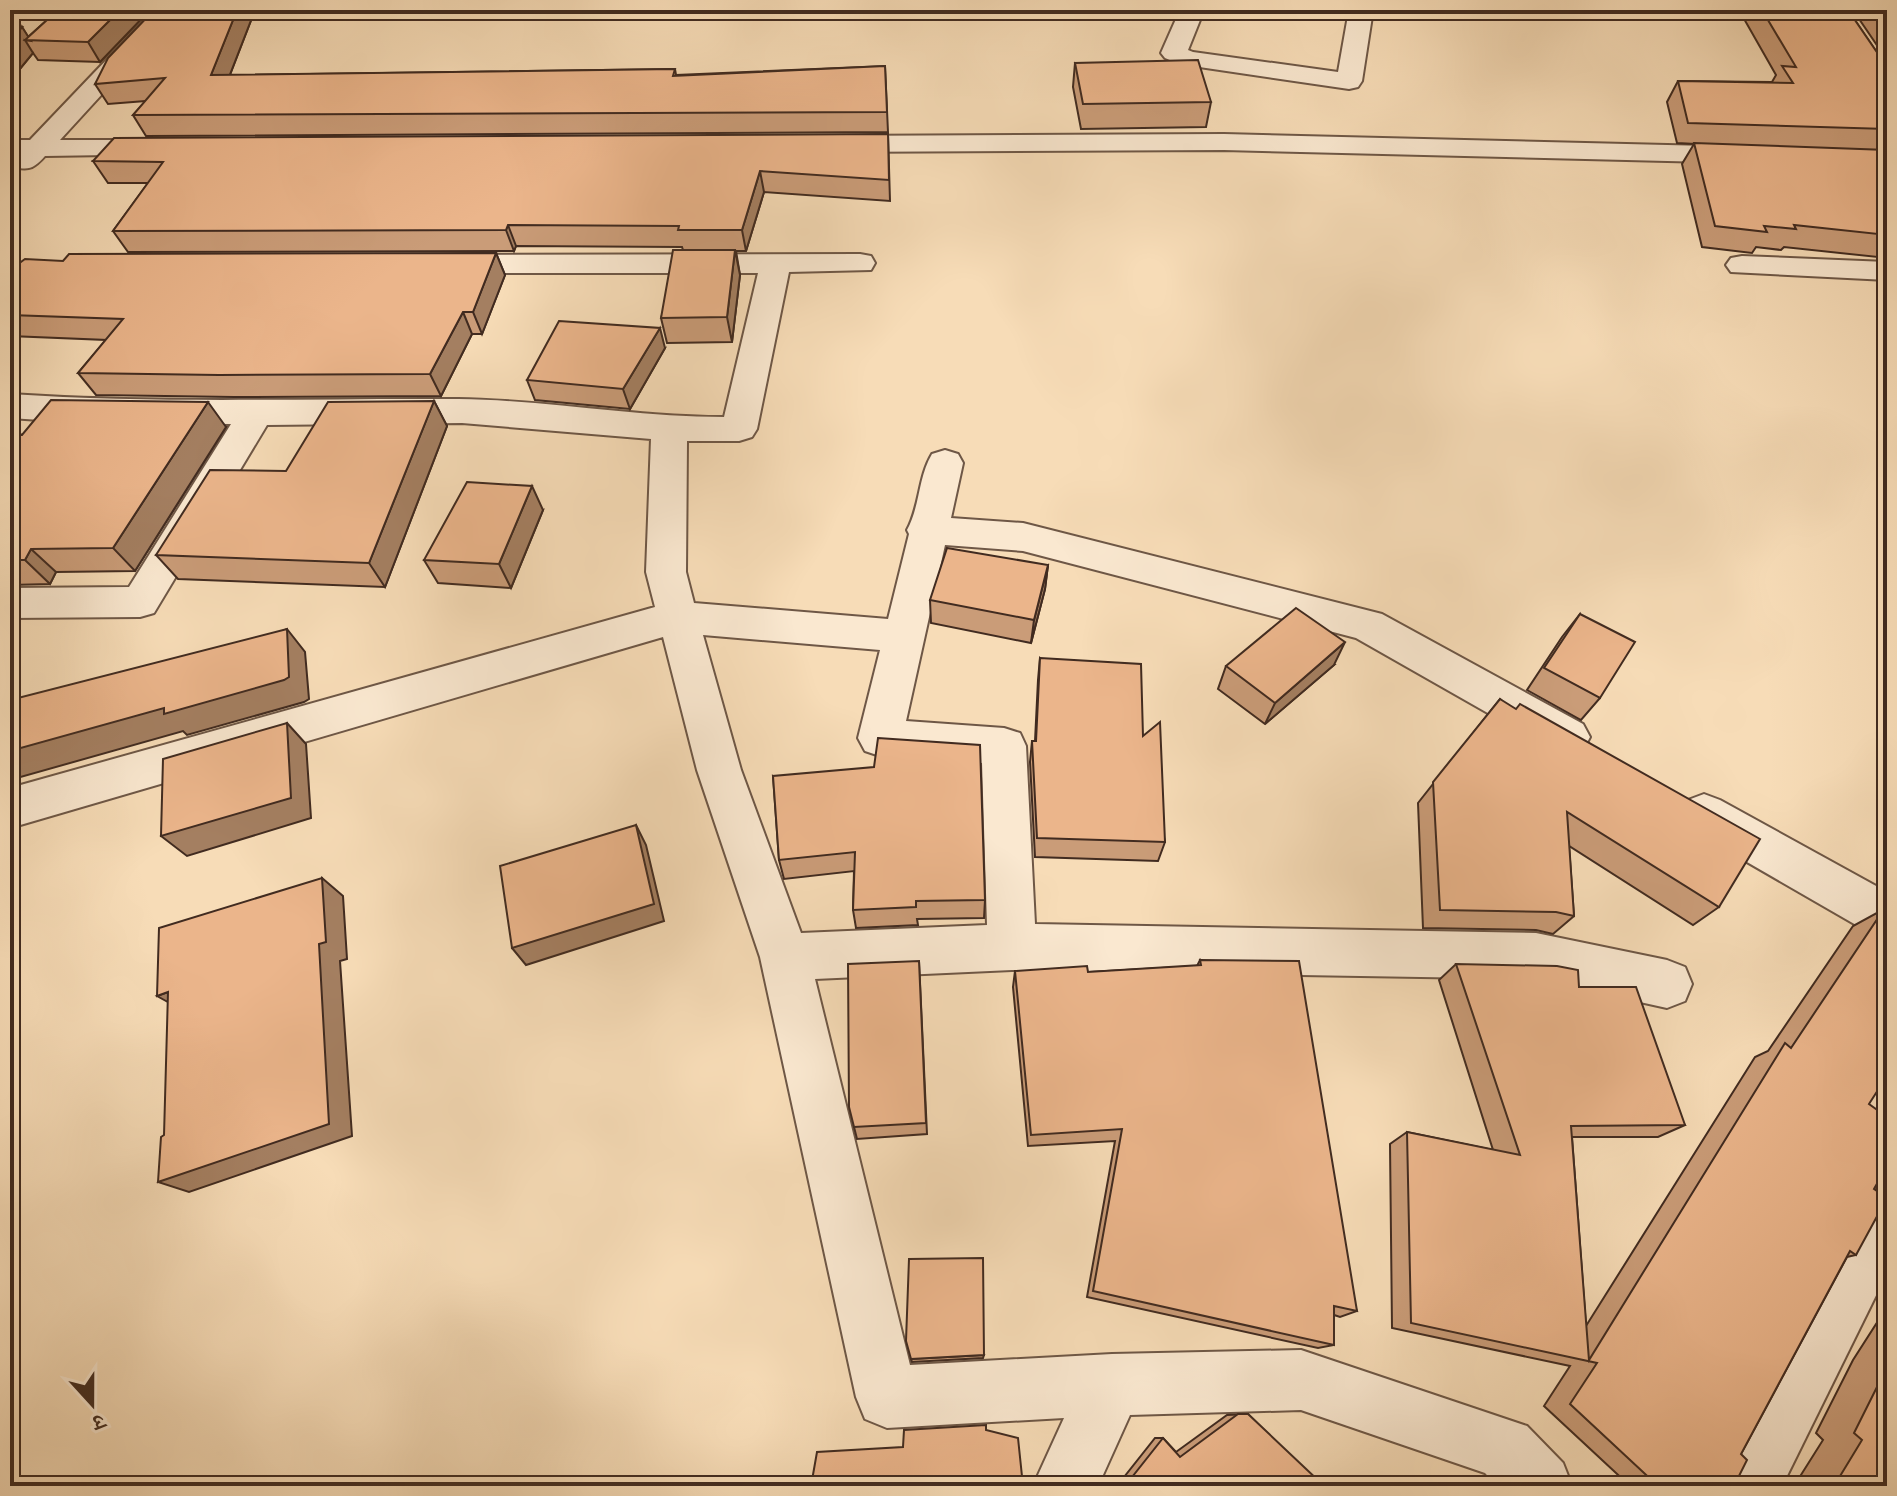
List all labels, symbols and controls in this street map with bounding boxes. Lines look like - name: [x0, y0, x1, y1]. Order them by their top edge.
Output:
- north arrow: [52, 1364, 132, 1444]
- text: उ: [86, 1403, 111, 1437]

